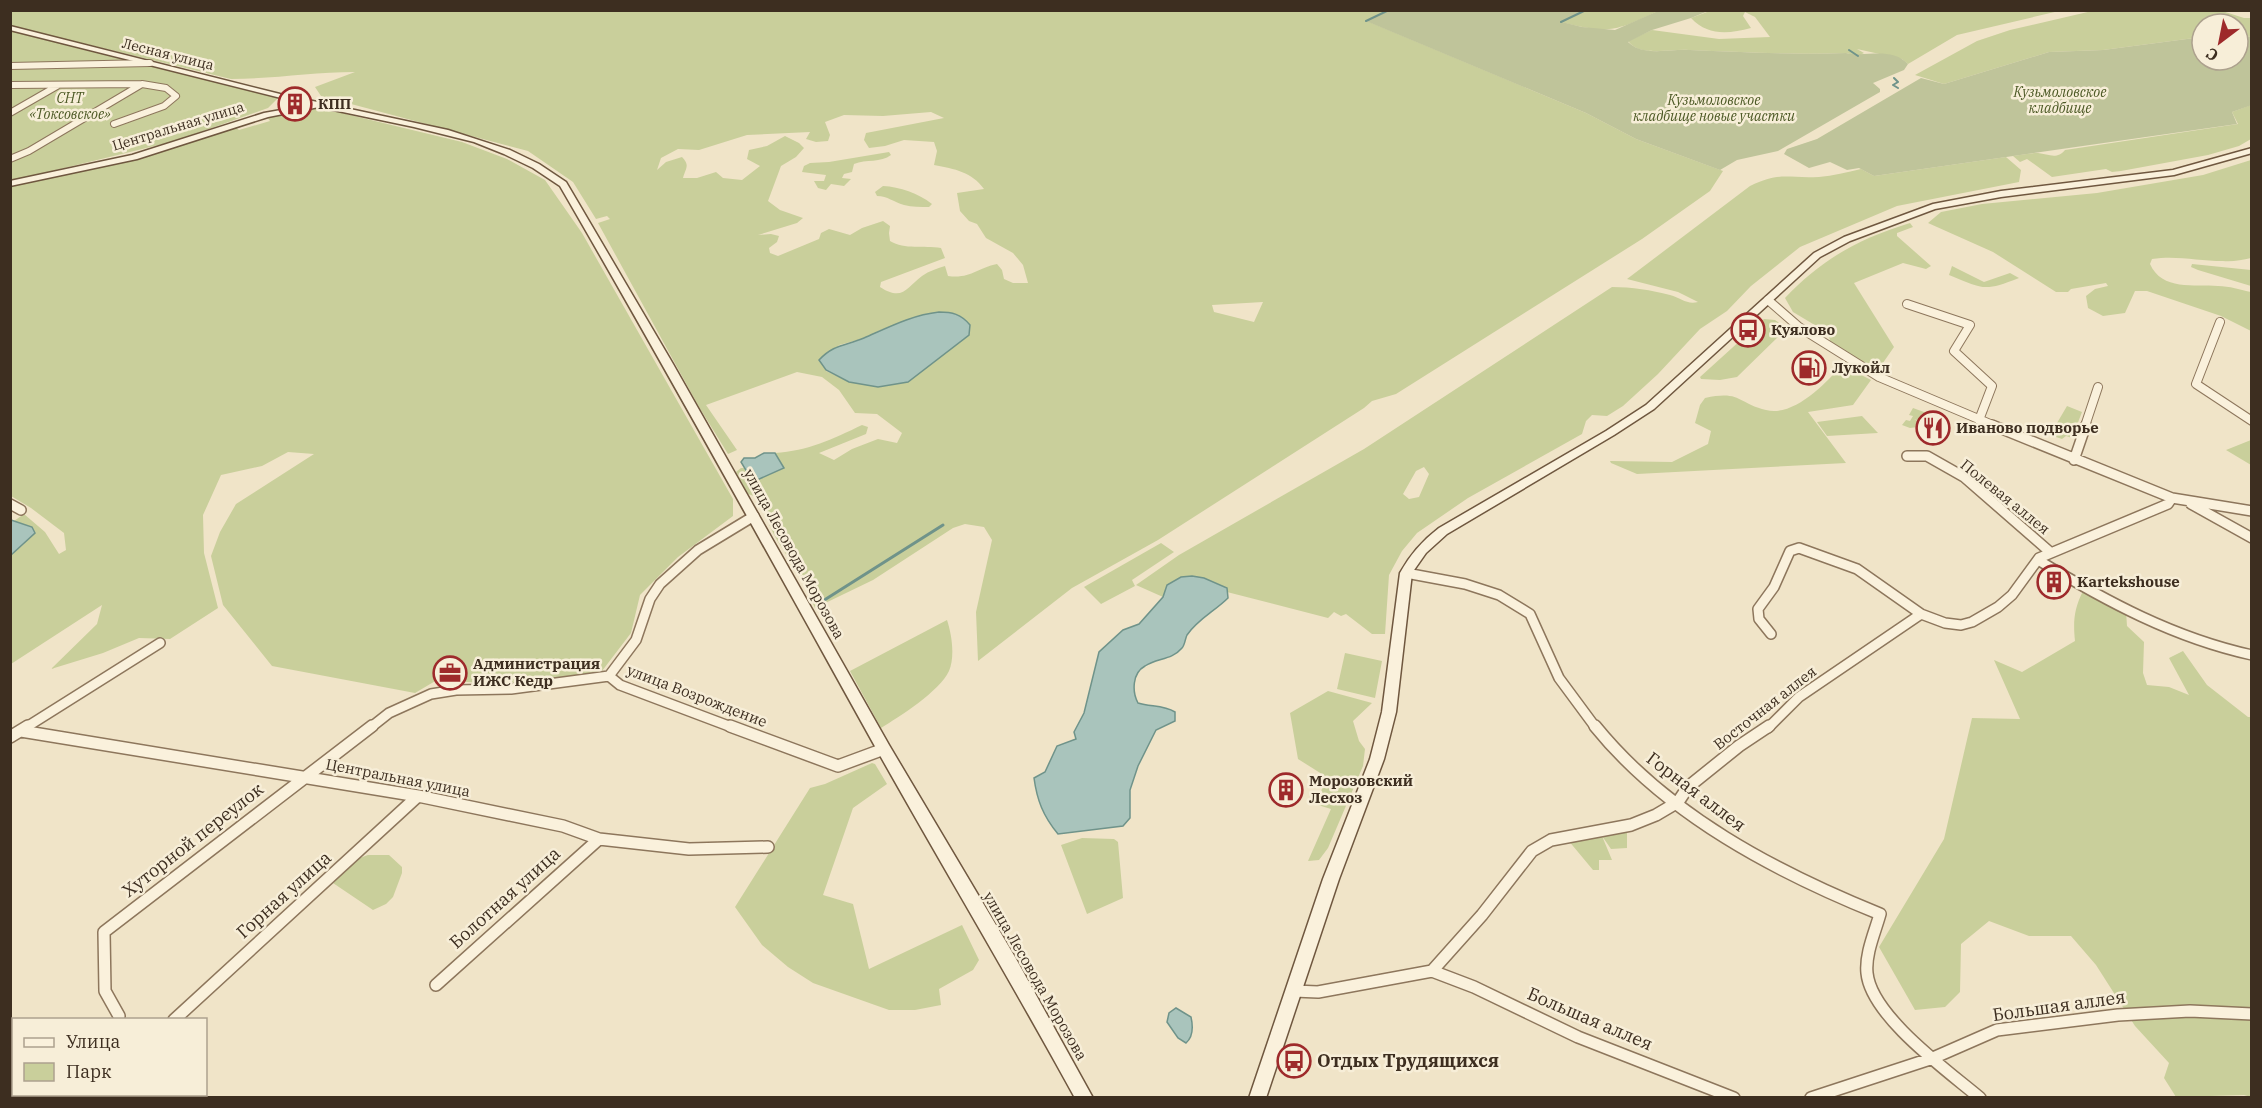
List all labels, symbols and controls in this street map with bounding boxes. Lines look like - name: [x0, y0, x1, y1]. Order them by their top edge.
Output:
- north arrow: [2190, 12, 2250, 72]
- street label: Лесная улица: [120, 34, 216, 74]
- text: С: [2202, 43, 2222, 66]
- park label: Кузьмоловское кладбище: [2012, 83, 2107, 117]
- building icon: КПП: [277, 86, 313, 122]
- park label: СНТ «Токсовское»: [29, 89, 111, 123]
- park label: Кузьмоловское кладбище новые участки: [1633, 91, 1795, 125]
- place label: КПП: [318, 95, 351, 113]
- street label: Центральная улица: [110, 97, 246, 155]
- bus stop icon: Куялово: [1730, 312, 1766, 348]
- place label: Куялово: [1771, 320, 1836, 339]
- fuel station icon: Лукойл: [1791, 350, 1827, 386]
- place label: Лукойл: [1832, 358, 1890, 377]
- restaurant icon: Иваново подворье: [1915, 410, 1951, 446]
- place label: Иваново подворье: [1956, 418, 2099, 437]
- street label: Полевая аллея: [1957, 455, 2054, 538]
- street label: улица Лесовода Морозова: [740, 465, 849, 642]
- building icon: Kartekshouse: [2036, 564, 2072, 600]
- place label: Kartekshouse: [2077, 572, 2180, 591]
- place label: Администрация ИЖС Кедр: [473, 654, 600, 690]
- office icon: Администрация ИЖС Кедр: [432, 655, 468, 691]
- street label: улица Возрождение: [624, 660, 770, 731]
- street label: Восточная аллея: [1709, 662, 1820, 754]
- street label: Горная аллея: [1642, 747, 1751, 836]
- street label: Центральная улица: [324, 754, 472, 801]
- place label: Морозовский Лесхоз: [1309, 771, 1413, 807]
- building icon: Морозовский Лесхоз: [1268, 772, 1304, 808]
- street label: Хуторной переулок: [118, 777, 268, 902]
- street label: Болотная улица: [444, 842, 565, 953]
- street label: Горная улица: [231, 846, 336, 943]
- street label: улица Лесовода Морозова: [979, 888, 1092, 1063]
- street label: Большая аллея: [1524, 982, 1656, 1055]
- street label: Большая аллея: [1991, 985, 2127, 1026]
- legend: [12, 1018, 207, 1096]
- text: Улица: [66, 1030, 121, 1053]
- bus stop icon: Отдых Трудящихся: [1276, 1043, 1312, 1079]
- place label: Отдых Трудящихся: [1317, 1049, 1499, 1072]
- text: Парк: [66, 1060, 112, 1083]

